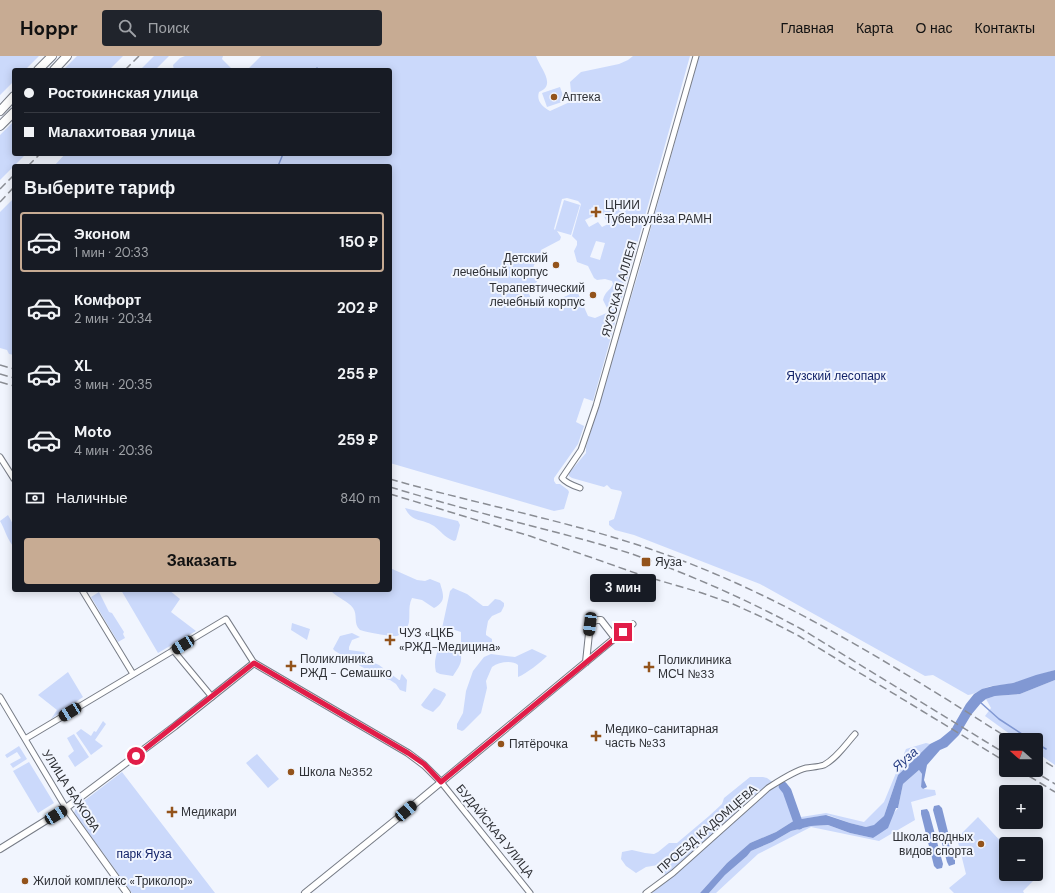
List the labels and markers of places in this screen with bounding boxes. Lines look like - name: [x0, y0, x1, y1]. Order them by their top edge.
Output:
- place label: Аптека: [562, 89, 601, 105]
- marker: Аптека: [549, 92, 559, 102]
- place label: ЦНИИ Туберкулёза РАМН: [605, 197, 712, 227]
- marker: ЦНИИ Туберкулёза РАМН: [590, 206, 602, 218]
- place label: Детский лечебный корпус: [453, 250, 548, 280]
- marker: Детский лечебный корпус: [551, 260, 561, 270]
- place label: Терапевтический лечебный корпус: [489, 280, 585, 310]
- marker: Терапевтический лечебный корпус: [588, 290, 598, 300]
- place label: Яуза: [655, 554, 682, 570]
- marker: Яуза: [640, 556, 652, 568]
- place label: ЧУЗ «ЦКБ «РЖД-Медицина»: [399, 625, 501, 655]
- marker: ЧУЗ «ЦКБ «РЖД-Медицина»: [384, 634, 396, 646]
- place label: Поликлиника РЖД - Семашко: [300, 651, 392, 681]
- place label: Поликлиника МСЧ №33: [658, 652, 732, 682]
- marker: Поликлиника РЖД - Семашко: [285, 660, 297, 672]
- marker: Поликлиника МСЧ №33: [643, 661, 655, 673]
- place label: Медико-санитарная часть №33: [605, 721, 718, 751]
- marker: Медико-санитарная часть №33: [590, 730, 602, 742]
- place label: Пятёрочка: [509, 736, 568, 752]
- marker: Пятёрочка: [496, 739, 506, 749]
- place label: Школа №352: [299, 764, 373, 780]
- marker: Школа №352: [286, 767, 296, 777]
- place label: Медикари: [181, 804, 237, 820]
- marker: Медикари: [166, 806, 178, 818]
- place label: Школа водных видов спорта: [892, 829, 973, 859]
- marker: Школа водных видов спорта: [976, 839, 986, 849]
- place label: Жилой комплекс «Триколор»: [33, 873, 193, 889]
- marker: Жилой комплекс «Триколор»: [20, 876, 30, 886]

